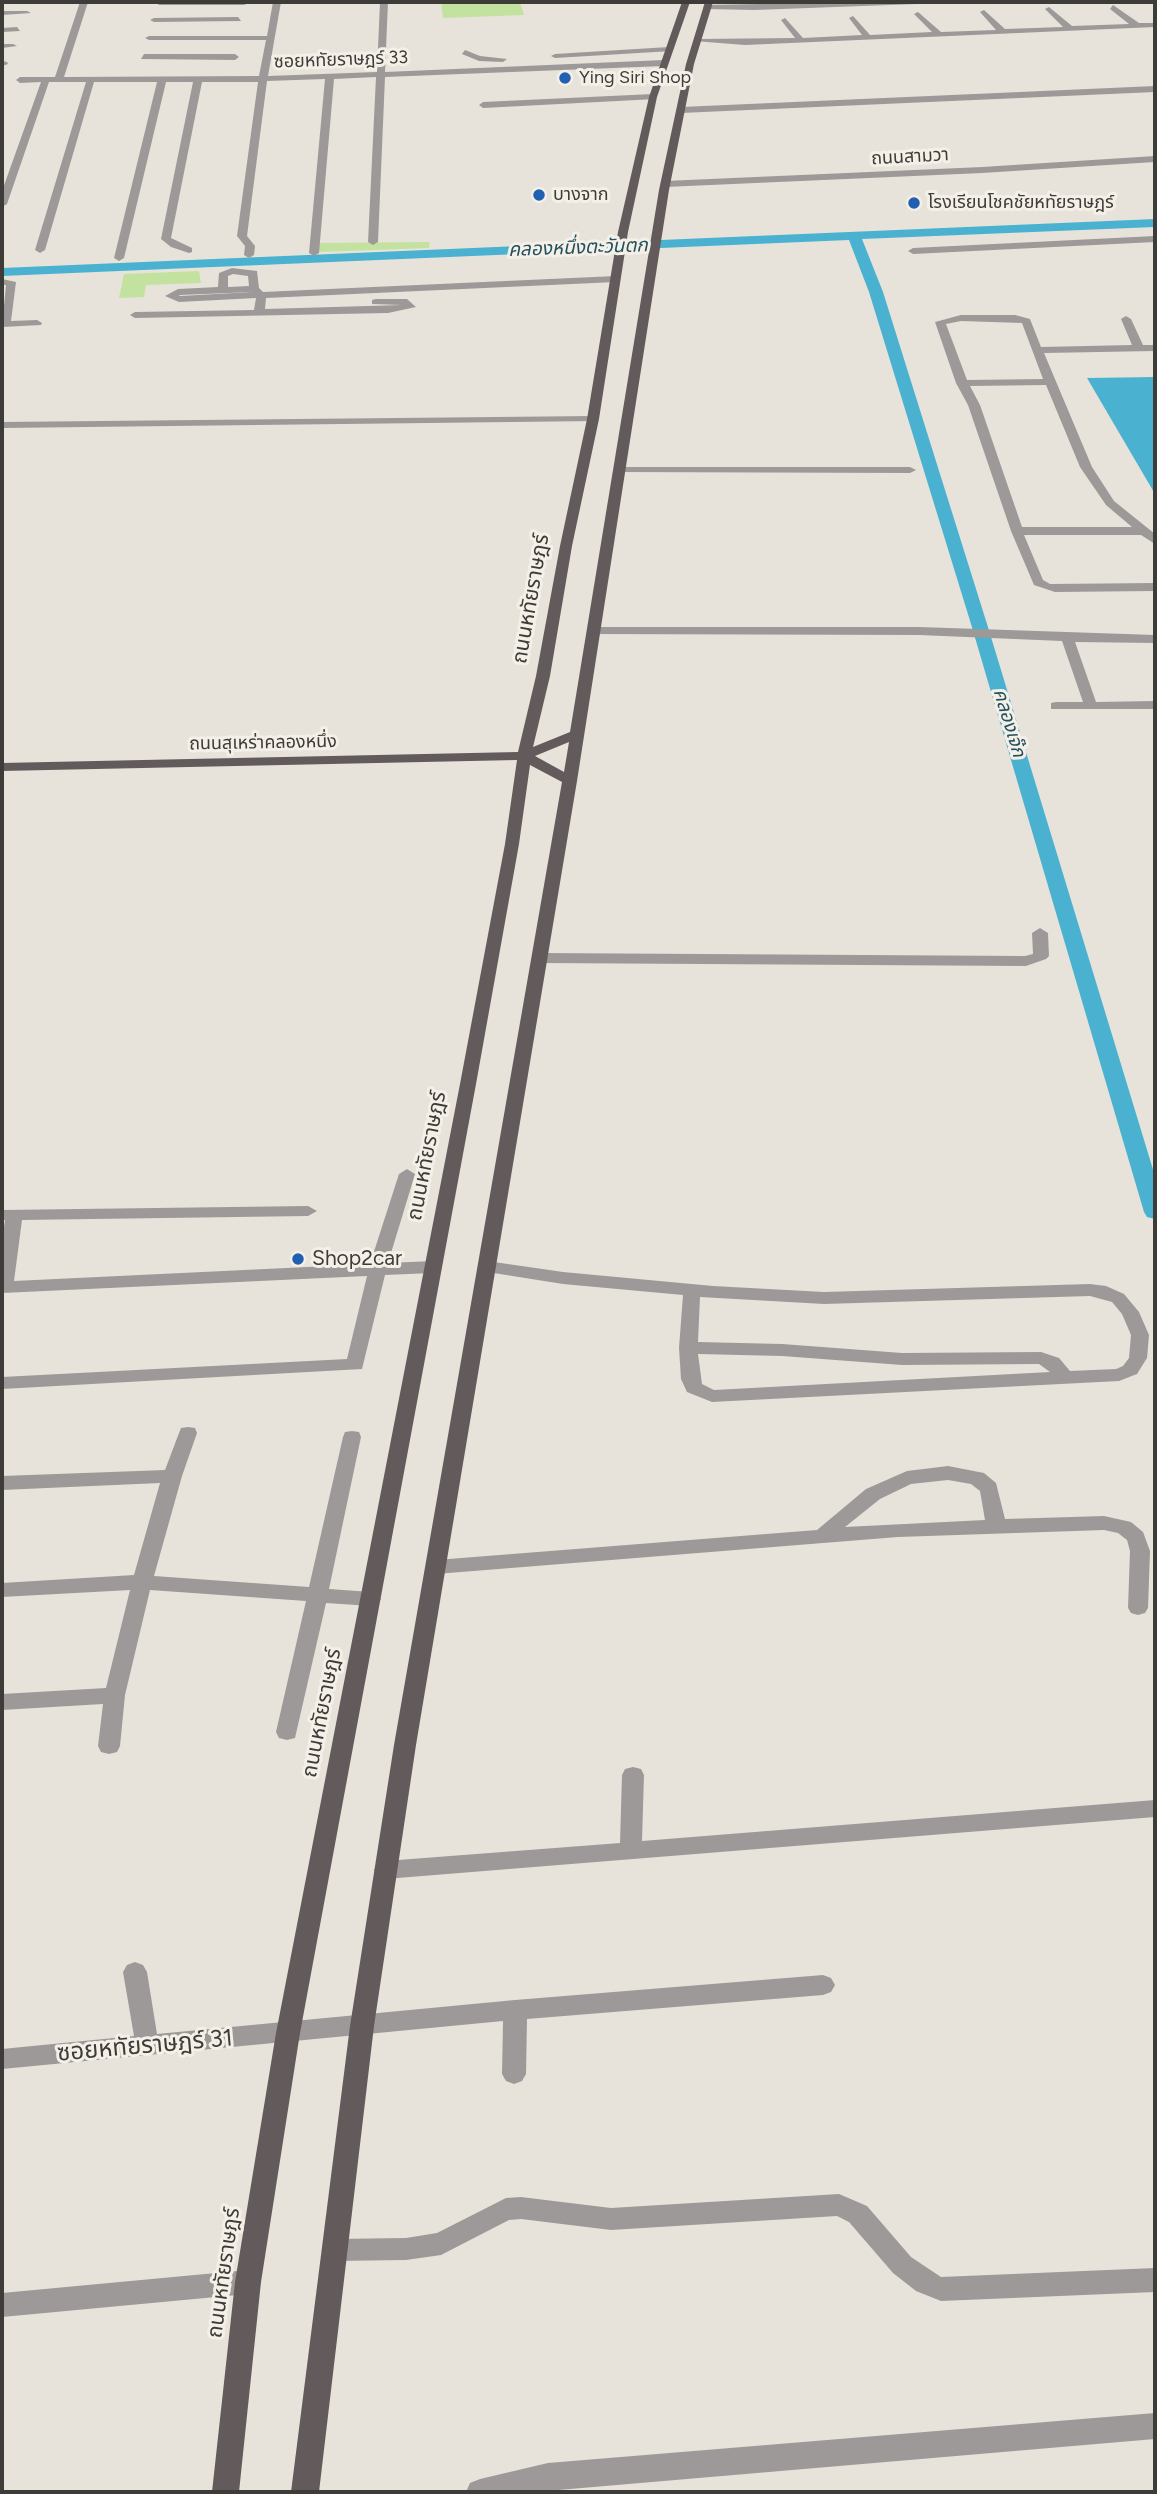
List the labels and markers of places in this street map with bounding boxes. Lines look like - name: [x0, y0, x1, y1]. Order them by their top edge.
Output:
- place label: Ying Siri Shop: [579, 67, 691, 89]
- marker: Ying Siri Shop: [557, 70, 573, 86]
- place label: บางจาก: [553, 184, 609, 206]
- marker: บางจาก: [531, 187, 547, 203]
- place label: โรงเรียนโชคชัยหทัยราษฎร์: [928, 192, 1114, 214]
- marker: โรงเรียนโชคชัยหทัยราษฎร์: [906, 195, 922, 211]
- place label: Shop2car: [312, 1246, 402, 1272]
- marker: Shop2car: [290, 1251, 306, 1267]

